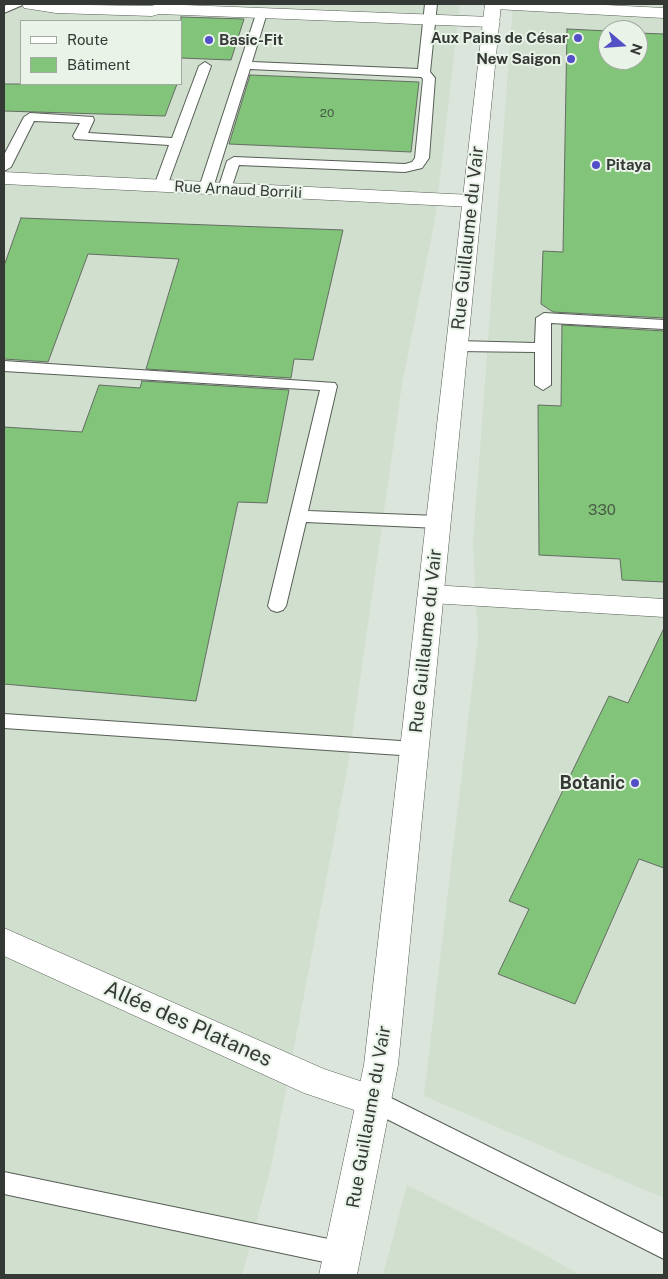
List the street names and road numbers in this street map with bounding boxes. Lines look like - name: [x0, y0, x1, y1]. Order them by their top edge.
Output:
- street label: Rue Guillaume du Vair: [448, 145, 488, 331]
- street label: Rue Arnaud Borrili: [174, 178, 302, 202]
- street label: Rue Guillaume du Vair: [406, 548, 446, 734]
- street label: Allée des Platanes: [100, 976, 276, 1072]
- street label: Rue Guillaume du Vair: [342, 1024, 396, 1210]

